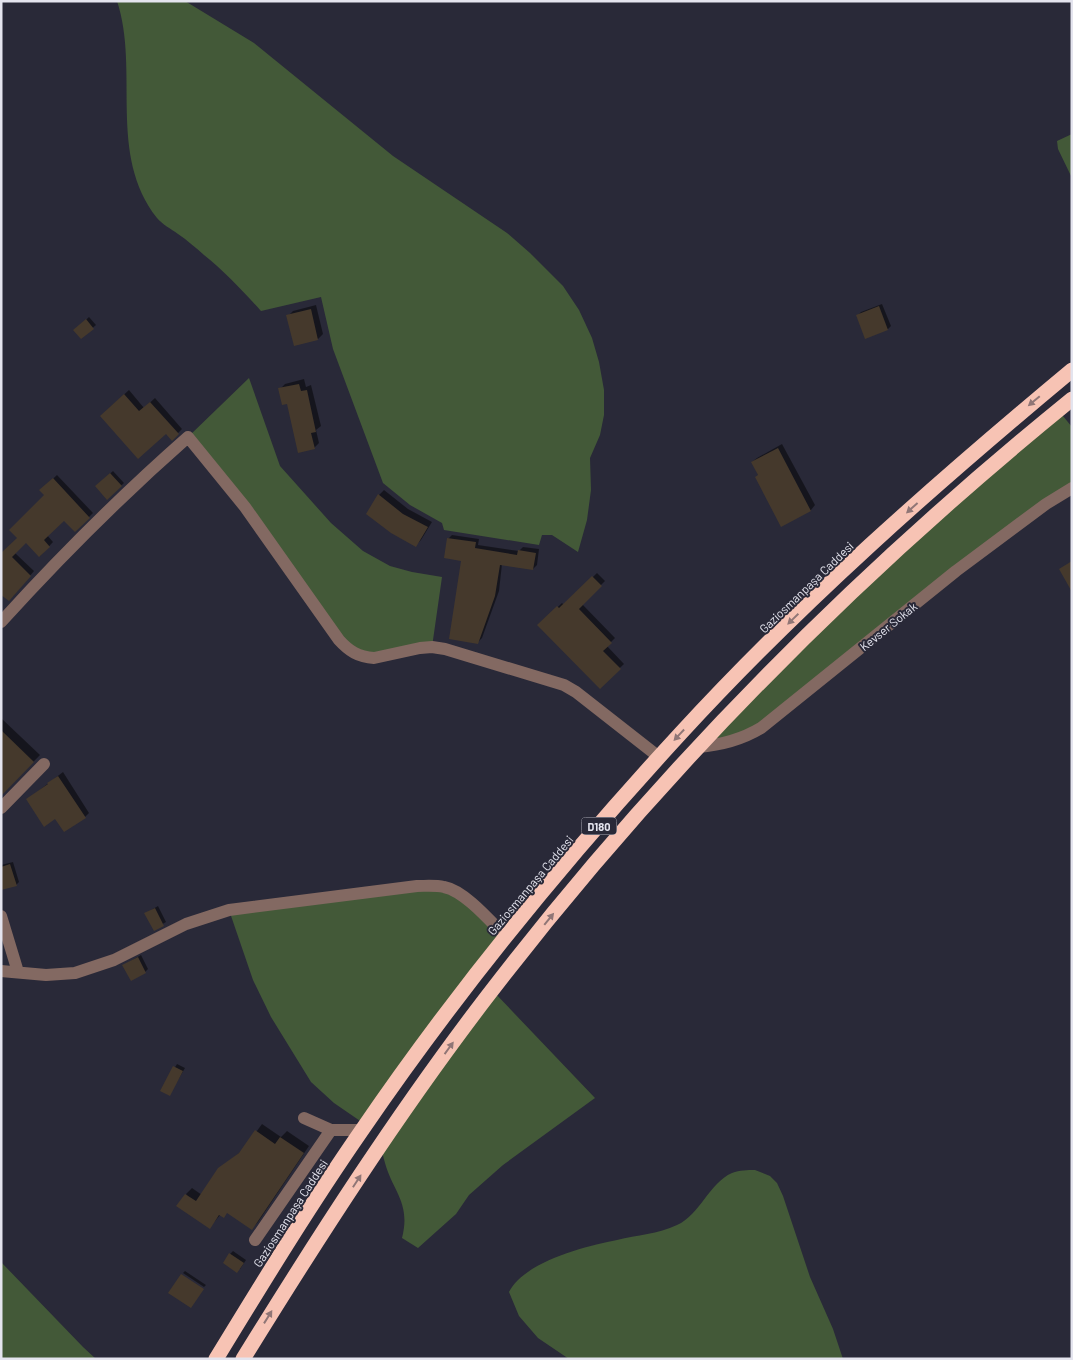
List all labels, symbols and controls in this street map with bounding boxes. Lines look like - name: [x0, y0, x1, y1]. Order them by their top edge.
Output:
- one-way arrow: [1028, 396, 1041, 407]
- one-way arrow: [906, 502, 918, 514]
- street label: Gaziosmanpaşa Caddesi: [756, 538, 856, 636]
- street label: Kevser Sokak: [857, 599, 919, 653]
- one-way arrow: [787, 613, 799, 625]
- one-way arrow: [673, 728, 685, 740]
- road number: D180: [582, 818, 616, 834]
- street label: Gaziosmanpaşa Caddesi: [484, 833, 576, 937]
- one-way arrow: [544, 913, 555, 926]
- one-way arrow: [444, 1041, 454, 1054]
- street label: Gaziosmanpaşa Caddesi: [250, 1157, 330, 1269]
- one-way arrow: [352, 1174, 362, 1188]
- one-way arrow: [264, 1311, 273, 1324]

